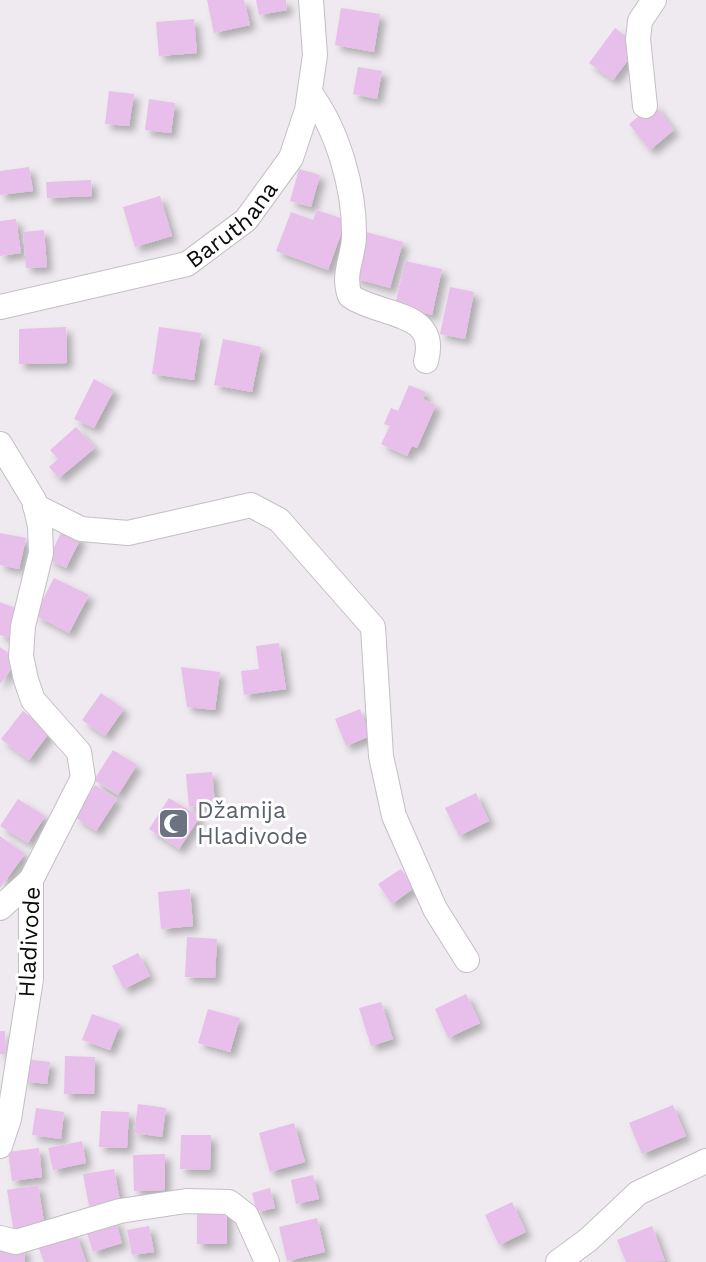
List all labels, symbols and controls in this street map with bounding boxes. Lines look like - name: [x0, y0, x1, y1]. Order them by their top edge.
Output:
- street label: Baruthana: [181, 176, 283, 274]
- place label: Džamija Hladivode: [197, 797, 308, 850]
- mosque icon: Džamija Hladivode: [157, 806, 191, 840]
- street label: Hladivode: [13, 886, 46, 998]

